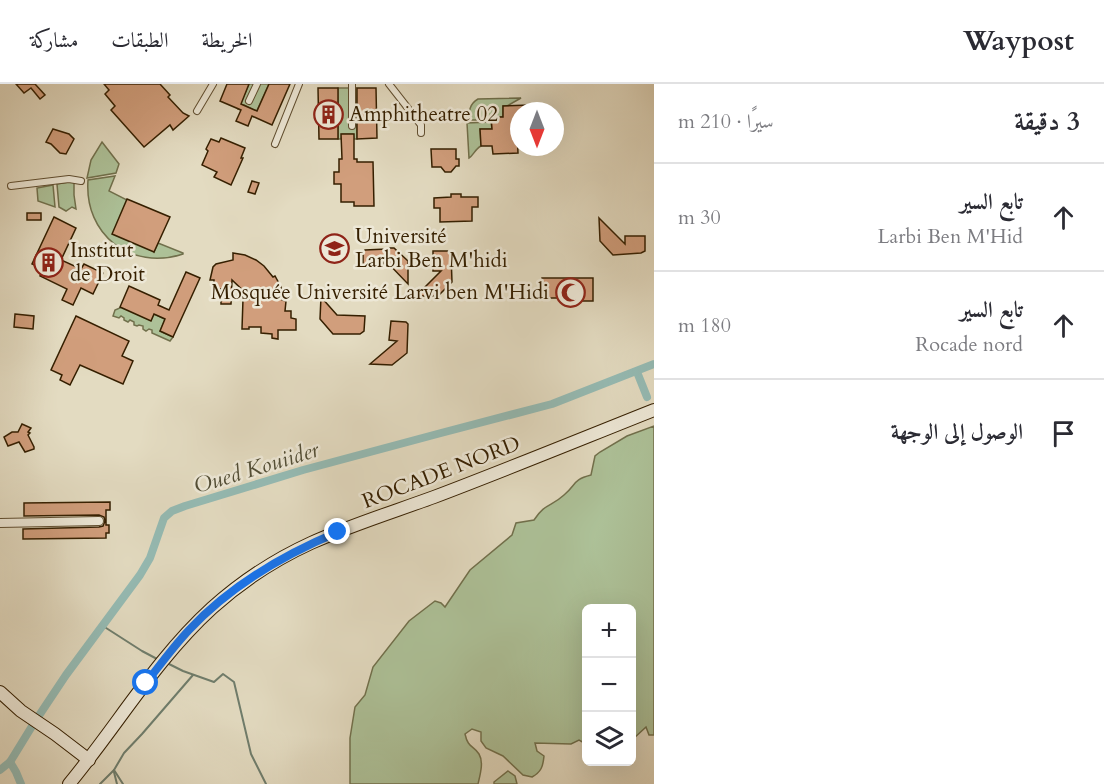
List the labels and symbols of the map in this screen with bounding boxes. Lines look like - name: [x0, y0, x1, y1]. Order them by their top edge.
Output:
- building icon: Amphitheatre 02: [312, 98, 344, 130]
- place label: Amphitheatre 02: [349, 100, 498, 129]
- north arrow: [510, 102, 564, 156]
- place label: Université Larbi Ben M'hidi: [355, 222, 508, 275]
- school or university icon: Université Larbi Ben M'hidi: [318, 232, 350, 264]
- place label: Institut de Droit: [70, 236, 145, 289]
- building icon: Institut de Droit: [33, 246, 65, 278]
- mosque icon: Mosquée Université Larvi ben M'Hidi: [554, 276, 586, 308]
- place label: Mosquée Université Larvi ben M'Hidi: [211, 278, 549, 307]
- street label: ROCADE NORD: [358, 429, 524, 516]
- water label: Oued Kouiider: [190, 434, 323, 501]
- route end: [324, 518, 350, 544]
- route start: [132, 669, 158, 695]

